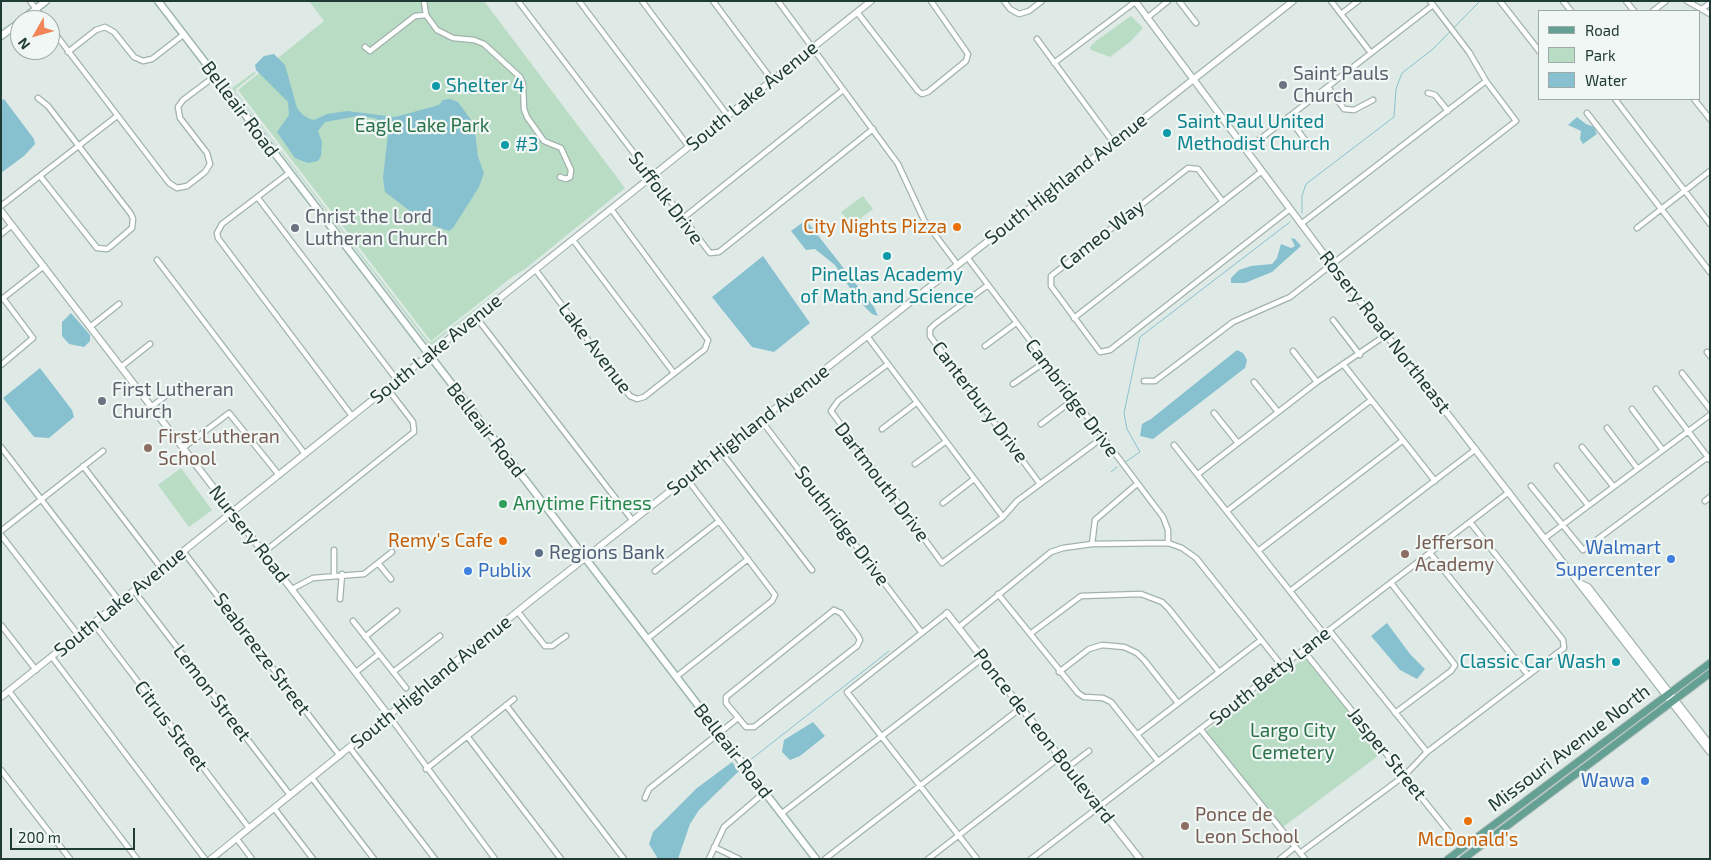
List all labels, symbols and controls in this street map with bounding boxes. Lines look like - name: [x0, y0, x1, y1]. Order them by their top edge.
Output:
- north arrow: [10, 10, 60, 60]
- legend: [1538, 10, 1701, 100]
- text: Road: [1585, 21, 1620, 39]
- text: N: [14, 35, 33, 53]
- street label: South Lake Avenue: [682, 36, 822, 156]
- text: Park: [1585, 46, 1616, 64]
- street label: Belleair Road: [197, 57, 283, 161]
- place label: Saint Pauls Church: [1293, 63, 1389, 107]
- text: Water: [1585, 71, 1627, 89]
- place label: Shelter 4: [446, 75, 524, 97]
- marker: Saint Pauls Church: [1277, 79, 1289, 91]
- marker: Shelter 4: [430, 80, 442, 92]
- street label: South Highland Avenue: [980, 109, 1152, 249]
- place label: Saint Paul United Methodist Church: [1177, 111, 1330, 155]
- park label: Eagle Lake Park: [355, 115, 489, 137]
- marker: Saint Paul United Methodist Church: [1161, 127, 1173, 139]
- place label: #3: [515, 134, 539, 156]
- marker: #3: [499, 139, 511, 151]
- street label: Suffolk Drive: [624, 147, 708, 249]
- street label: Cameo Way: [1055, 195, 1149, 275]
- place label: Christ the Lord Lutheran Church: [305, 206, 448, 250]
- place label: City Nights Pizza: [803, 216, 947, 238]
- marker: City Nights Pizza: [951, 221, 963, 233]
- marker: Christ the Lord Lutheran Church: [289, 222, 301, 234]
- street label: Rosery Road Northeast: [1315, 246, 1455, 418]
- marker: Pinellas Academy of Math and Science: [881, 250, 893, 262]
- place label: Pinellas Academy of Math and Science: [800, 264, 974, 308]
- street label: South Lake Avenue: [366, 289, 506, 409]
- street label: Lake Avenue: [553, 298, 637, 398]
- street label: Cambridge Drive: [1020, 334, 1124, 462]
- street label: Canterbury Drive: [927, 337, 1033, 467]
- street label: South Highland Avenue: [662, 360, 834, 500]
- street label: Belleair Road: [442, 378, 530, 482]
- place label: First Lutheran Church: [112, 379, 234, 423]
- marker: First Lutheran Church: [96, 395, 108, 407]
- street label: Dartmouth Drive: [830, 418, 934, 546]
- place label: First Lutheran School: [158, 426, 280, 470]
- marker: First Lutheran School: [142, 442, 154, 454]
- street label: Southridge Drive: [790, 462, 894, 590]
- street label: Nursery Road: [204, 481, 294, 587]
- place label: Anytime Fitness: [513, 493, 652, 515]
- marker: Anytime Fitness: [497, 498, 509, 510]
- place label: Remy's Cafe: [388, 530, 493, 552]
- place label: Jefferson Academy: [1415, 532, 1494, 576]
- marker: Remy's Cafe: [497, 535, 509, 547]
- place label: Walmart Supercenter: [1555, 537, 1661, 581]
- street label: South Lake Avenue: [50, 542, 190, 662]
- place label: Regions Bank: [549, 542, 665, 564]
- marker: Regions Bank: [533, 547, 545, 559]
- marker: Jefferson Academy: [1399, 548, 1411, 560]
- marker: Walmart Supercenter: [1665, 553, 1677, 565]
- place label: Publix: [478, 560, 531, 582]
- marker: Publix: [462, 565, 474, 577]
- street label: Seabreeze Street: [209, 589, 315, 719]
- street label: South Highland Avenue: [346, 610, 516, 754]
- street label: South Betty Lane: [1205, 622, 1335, 730]
- street label: Lemon Street: [168, 640, 256, 746]
- street label: Ponce de Leon Boulevard: [969, 644, 1119, 828]
- place label: Classic Car Wash: [1460, 651, 1606, 673]
- marker: Classic Car Wash: [1610, 656, 1622, 668]
- street label: Citrus Street: [129, 676, 213, 776]
- street label: Missouri Avenue North: [1484, 680, 1654, 816]
- street label: Belleair Road: [689, 699, 777, 803]
- street label: Jasper Street: [1343, 703, 1431, 805]
- park label: Largo City Cemetery: [1250, 720, 1336, 764]
- place label: Wawa: [1581, 770, 1635, 792]
- marker: Wawa: [1639, 775, 1651, 787]
- place label: Ponce de Leon School: [1195, 804, 1299, 848]
- marker: McDonald's: [1462, 815, 1474, 827]
- scale bar: [12, 818, 138, 850]
- marker: Ponce de Leon School: [1179, 820, 1191, 832]
- text: 200 m: [18, 828, 61, 846]
- place label: McDonald's: [1418, 829, 1518, 851]

